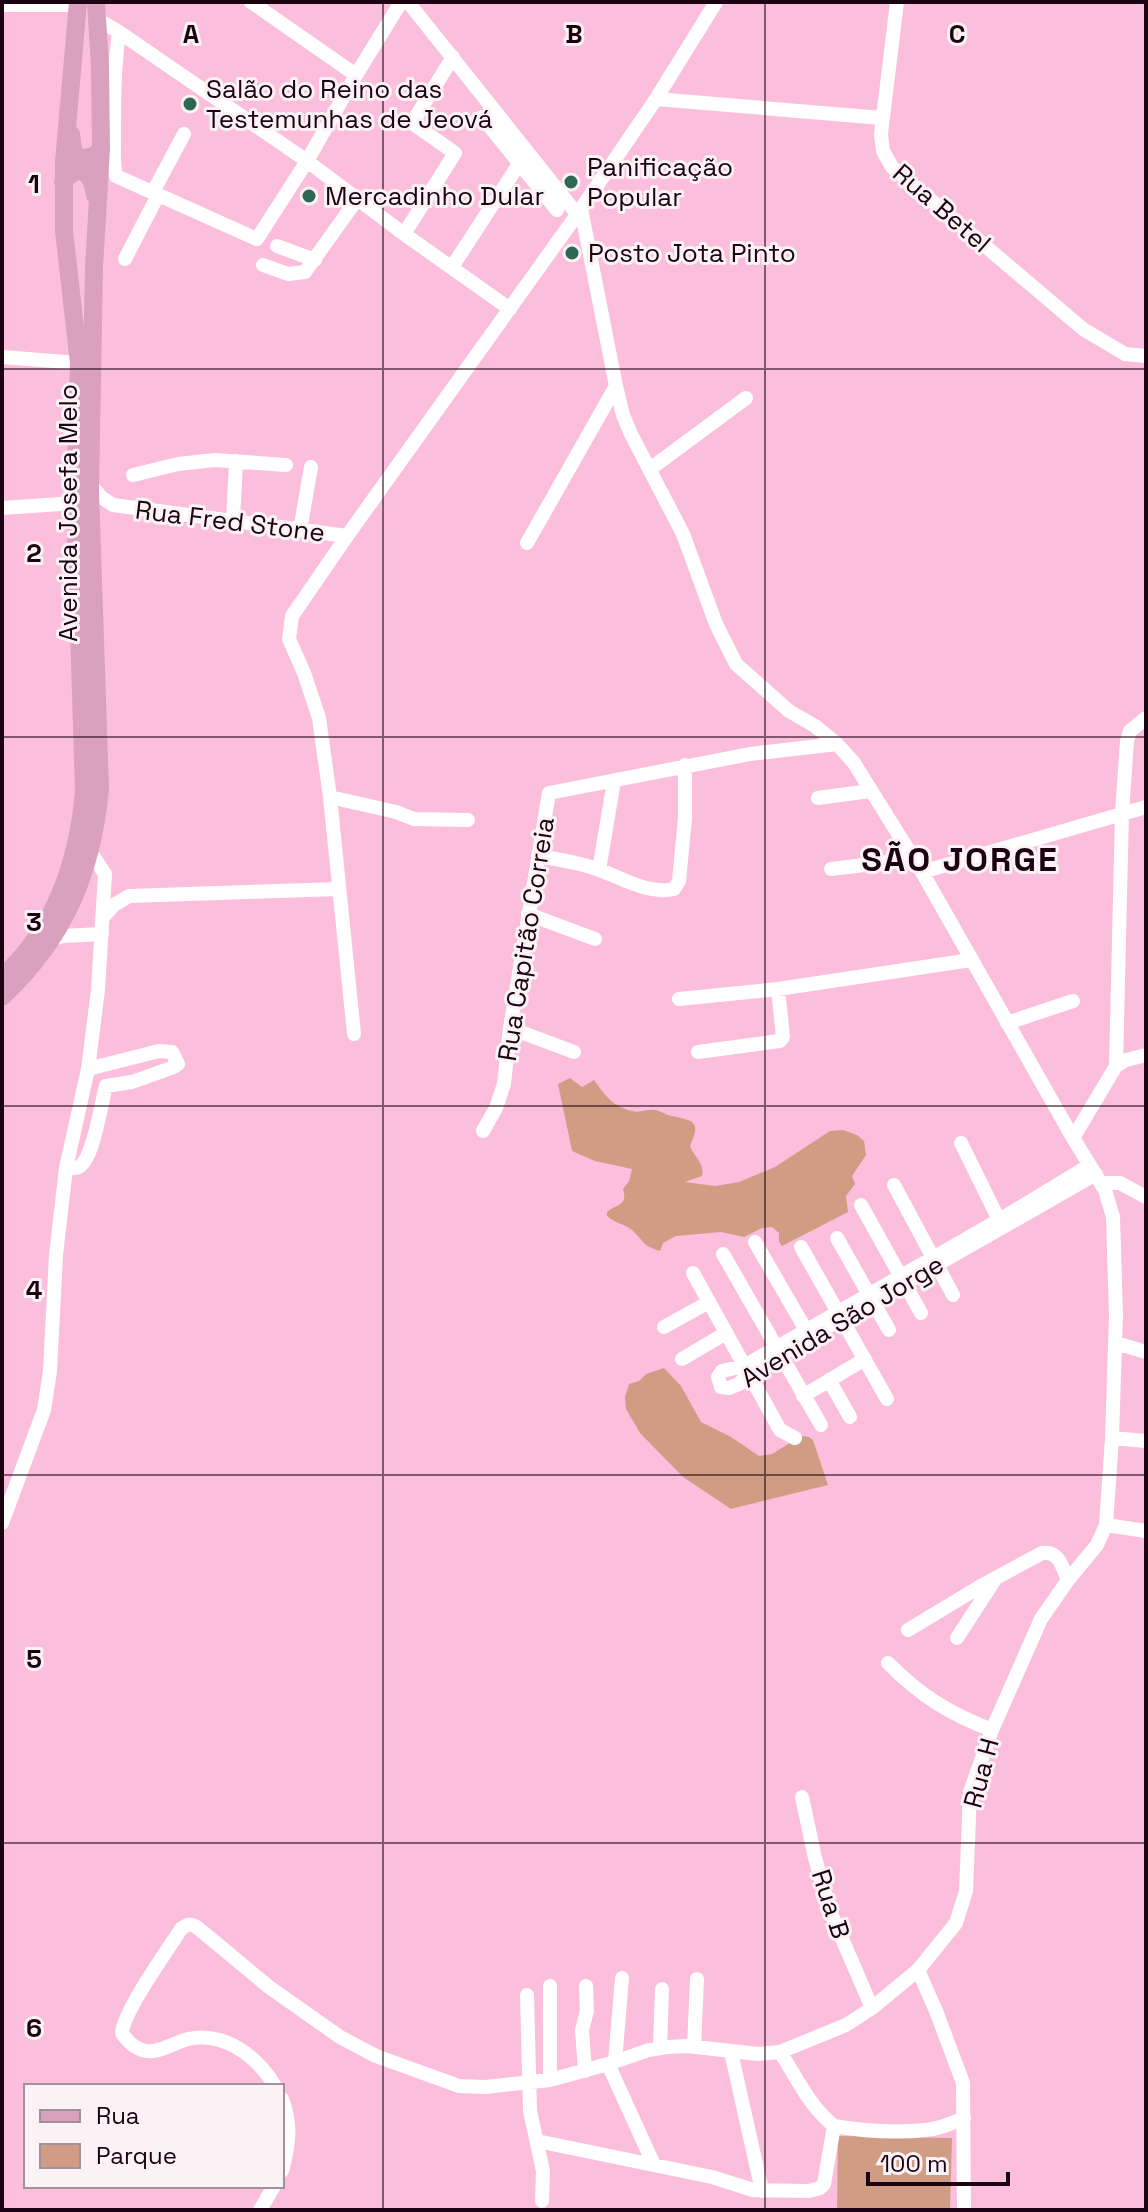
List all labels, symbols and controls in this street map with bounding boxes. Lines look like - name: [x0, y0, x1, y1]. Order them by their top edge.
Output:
- text: A: [183, 17, 200, 51]
- text: B: [565, 17, 583, 51]
- text: C: [949, 17, 965, 51]
- place label: Salão do Reino das Testemunhas de Jeová: [206, 72, 493, 136]
- marker: Salão do Reino das Testemunhas de Jeová: [181, 95, 199, 113]
- place label: Panificação Popular: [587, 150, 733, 214]
- street label: Rua Betel: [886, 156, 998, 260]
- text: 1: [28, 167, 40, 201]
- marker: Panificação Popular: [562, 173, 580, 191]
- place label: Mercadinho Dular: [325, 179, 544, 213]
- marker: Mercadinho Dular: [300, 187, 318, 205]
- place label: Posto Jota Pinto: [588, 236, 796, 270]
- marker: Posto Jota Pinto: [563, 244, 581, 262]
- street label: Avenida Josefa Melo: [51, 384, 85, 642]
- street label: Rua Fred Stone: [133, 492, 327, 550]
- text: 2: [26, 536, 42, 570]
- street label: Rua Capitão Correia: [490, 815, 562, 1063]
- district label: SÃO JORGE: [861, 838, 1059, 881]
- text: 3: [26, 905, 42, 939]
- street label: Avenida São Jorge: [734, 1247, 950, 1395]
- text: 4: [26, 1273, 42, 1307]
- text: 5: [26, 1642, 42, 1676]
- street label: Rua H: [955, 1734, 1007, 1812]
- street label: Rua B: [804, 1865, 858, 1943]
- text: 6: [26, 2011, 42, 2045]
- legend: [24, 2084, 284, 2188]
- text: Rua: [96, 2100, 140, 2131]
- scale bar: [868, 2136, 1008, 2186]
- text: Parque: [96, 2140, 177, 2171]
- text: 100 m: [880, 2148, 948, 2179]

